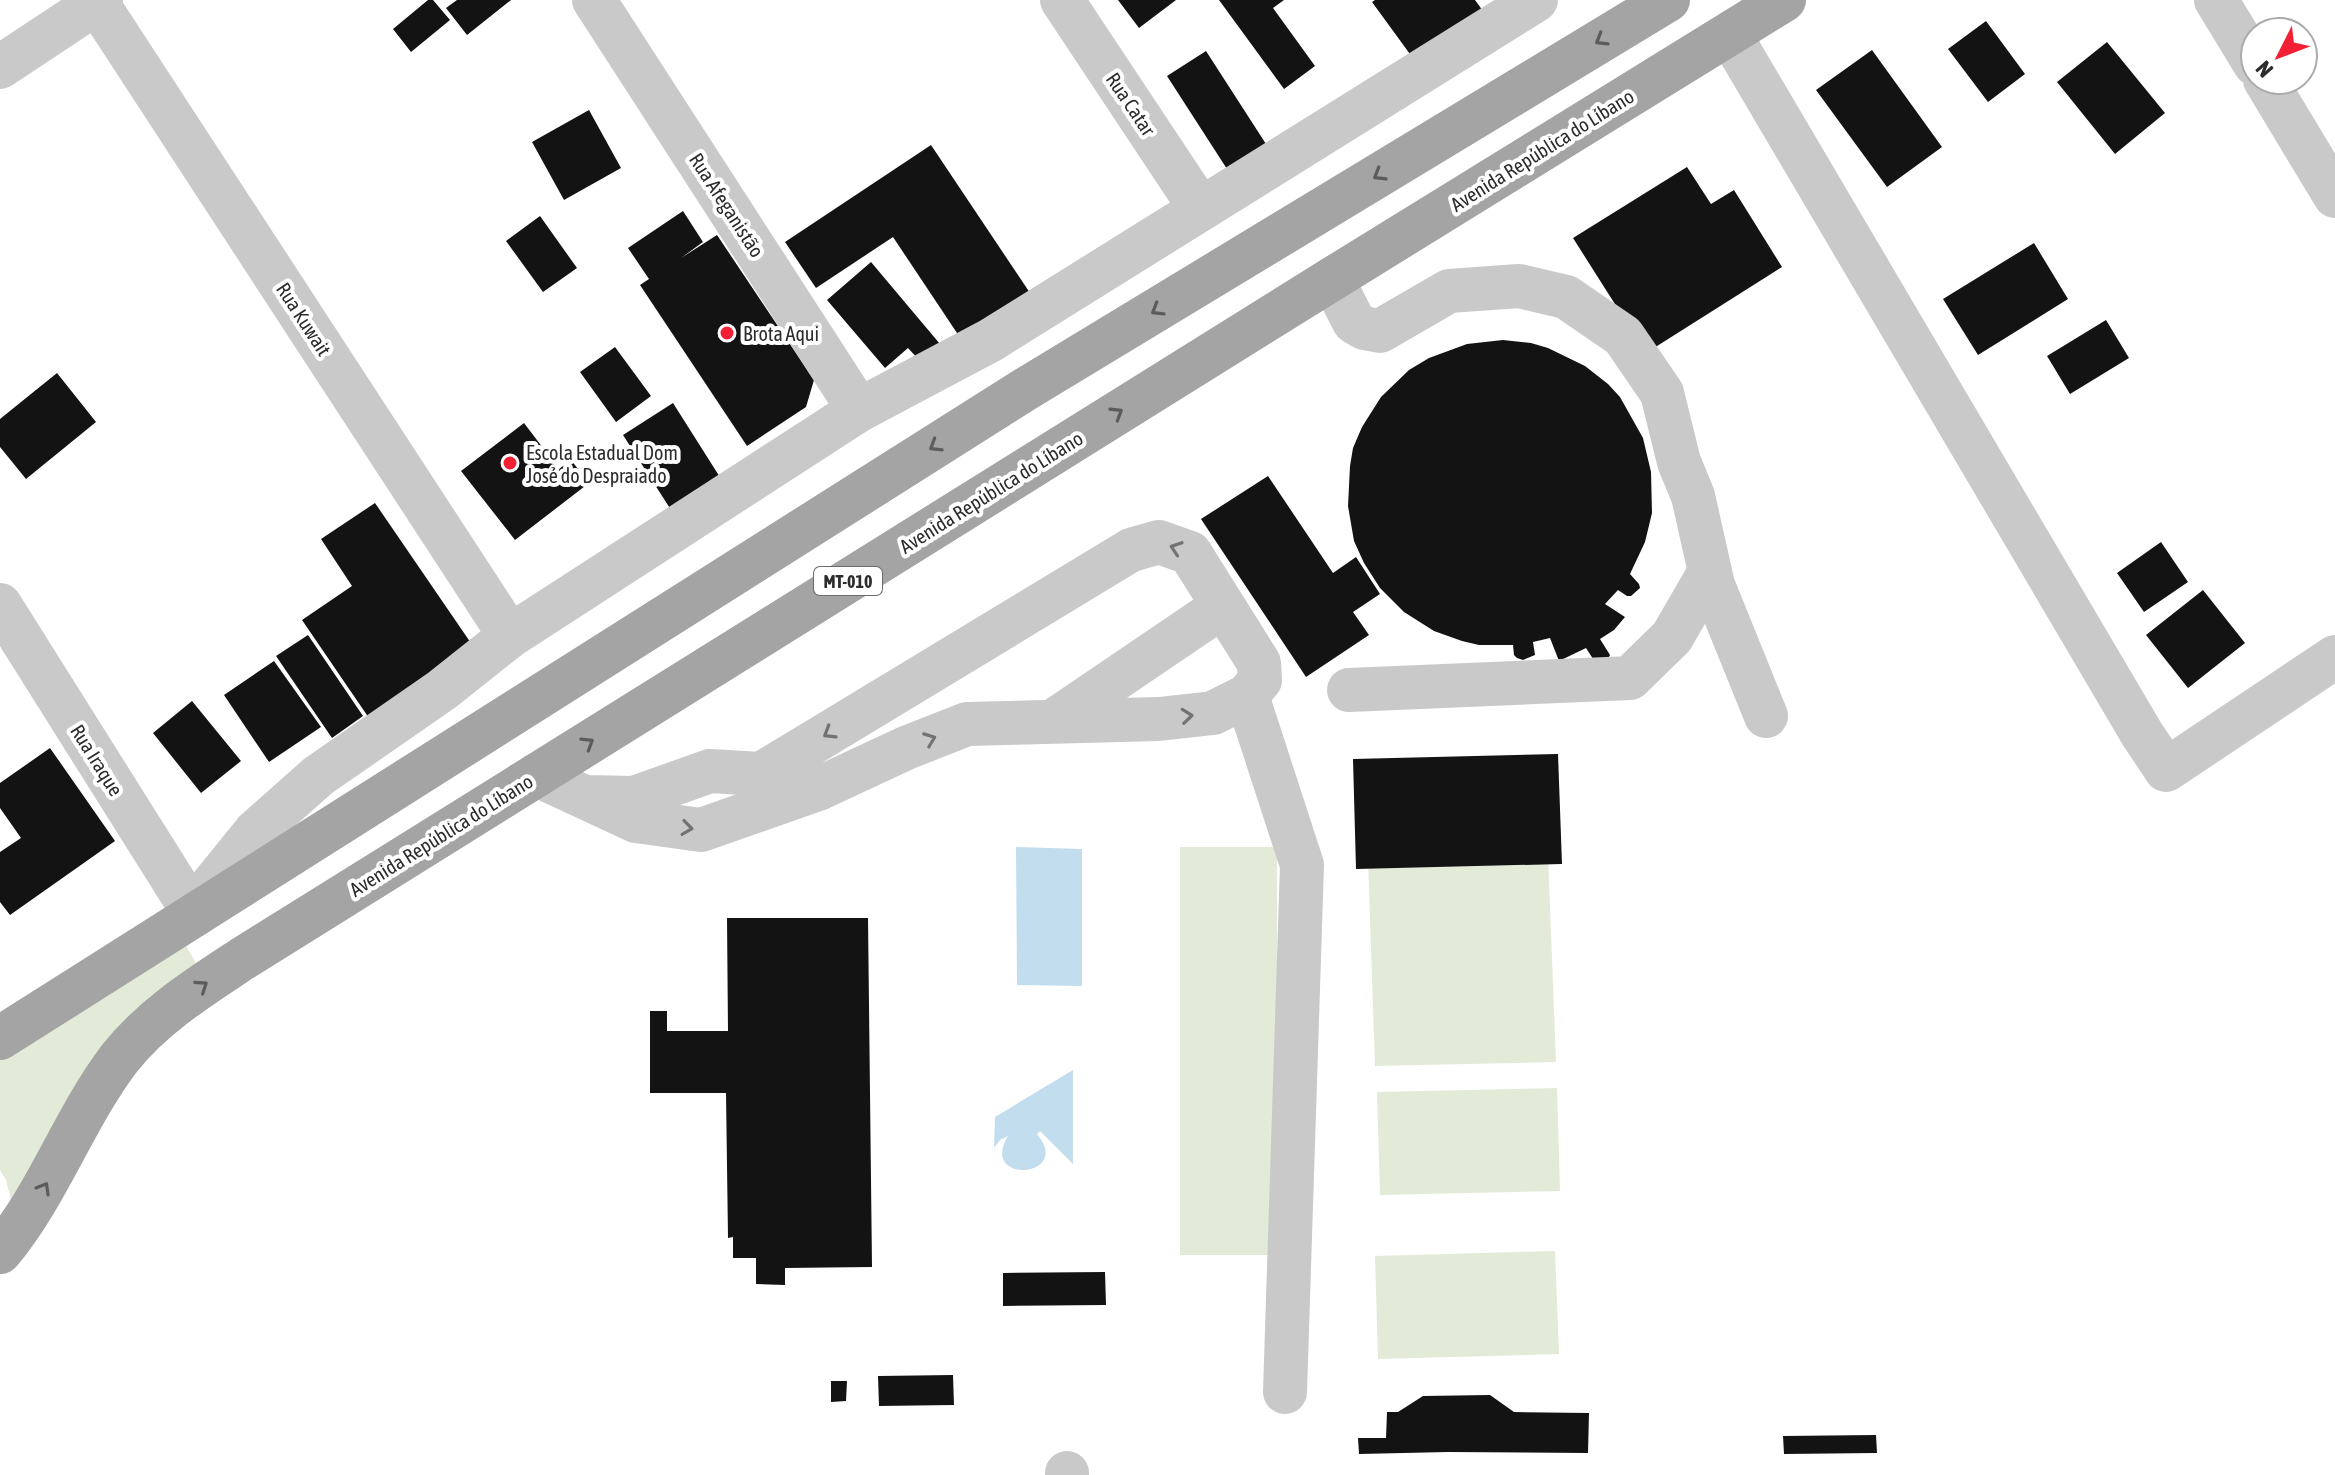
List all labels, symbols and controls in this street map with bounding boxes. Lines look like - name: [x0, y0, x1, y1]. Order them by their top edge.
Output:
- north arrow: [2239, 16, 2319, 96]
- one-way arrow: [1595, 31, 1610, 46]
- text: N: [2250, 56, 2278, 83]
- street label: Rua Catar: [1102, 68, 1161, 141]
- street label: Avenida República do Líbano: [1446, 84, 1638, 216]
- street label: Rua Afeganistão: [685, 149, 769, 261]
- one-way arrow: [1373, 165, 1388, 181]
- street label: Rua Kuwait: [272, 278, 336, 360]
- one-way arrow: [1151, 300, 1166, 316]
- place label: Brota Aqui: [743, 322, 819, 345]
- marker: Brota Aqui: [718, 324, 736, 342]
- one-way arrow: [1108, 407, 1123, 422]
- street label: Avenida República do Líbano: [895, 426, 1087, 558]
- one-way arrow: [930, 437, 944, 452]
- place label: Escola Estadual Dom José do Despraiado: [526, 441, 678, 487]
- marker: Escola Estadual Dom José do Despraiado: [501, 454, 519, 472]
- one-way arrow: [1170, 541, 1184, 557]
- road number: MT-010: [814, 567, 882, 595]
- one-way arrow: [1181, 707, 1194, 724]
- street label: Rua Iraque: [66, 720, 128, 800]
- one-way arrow: [823, 723, 838, 739]
- one-way arrow: [922, 732, 936, 749]
- one-way arrow: [579, 737, 594, 753]
- street label: Avenida República do Líbano: [345, 769, 537, 901]
- one-way arrow: [681, 819, 694, 836]
- one-way arrow: [193, 981, 208, 996]
- one-way arrow: [34, 1182, 50, 1196]

